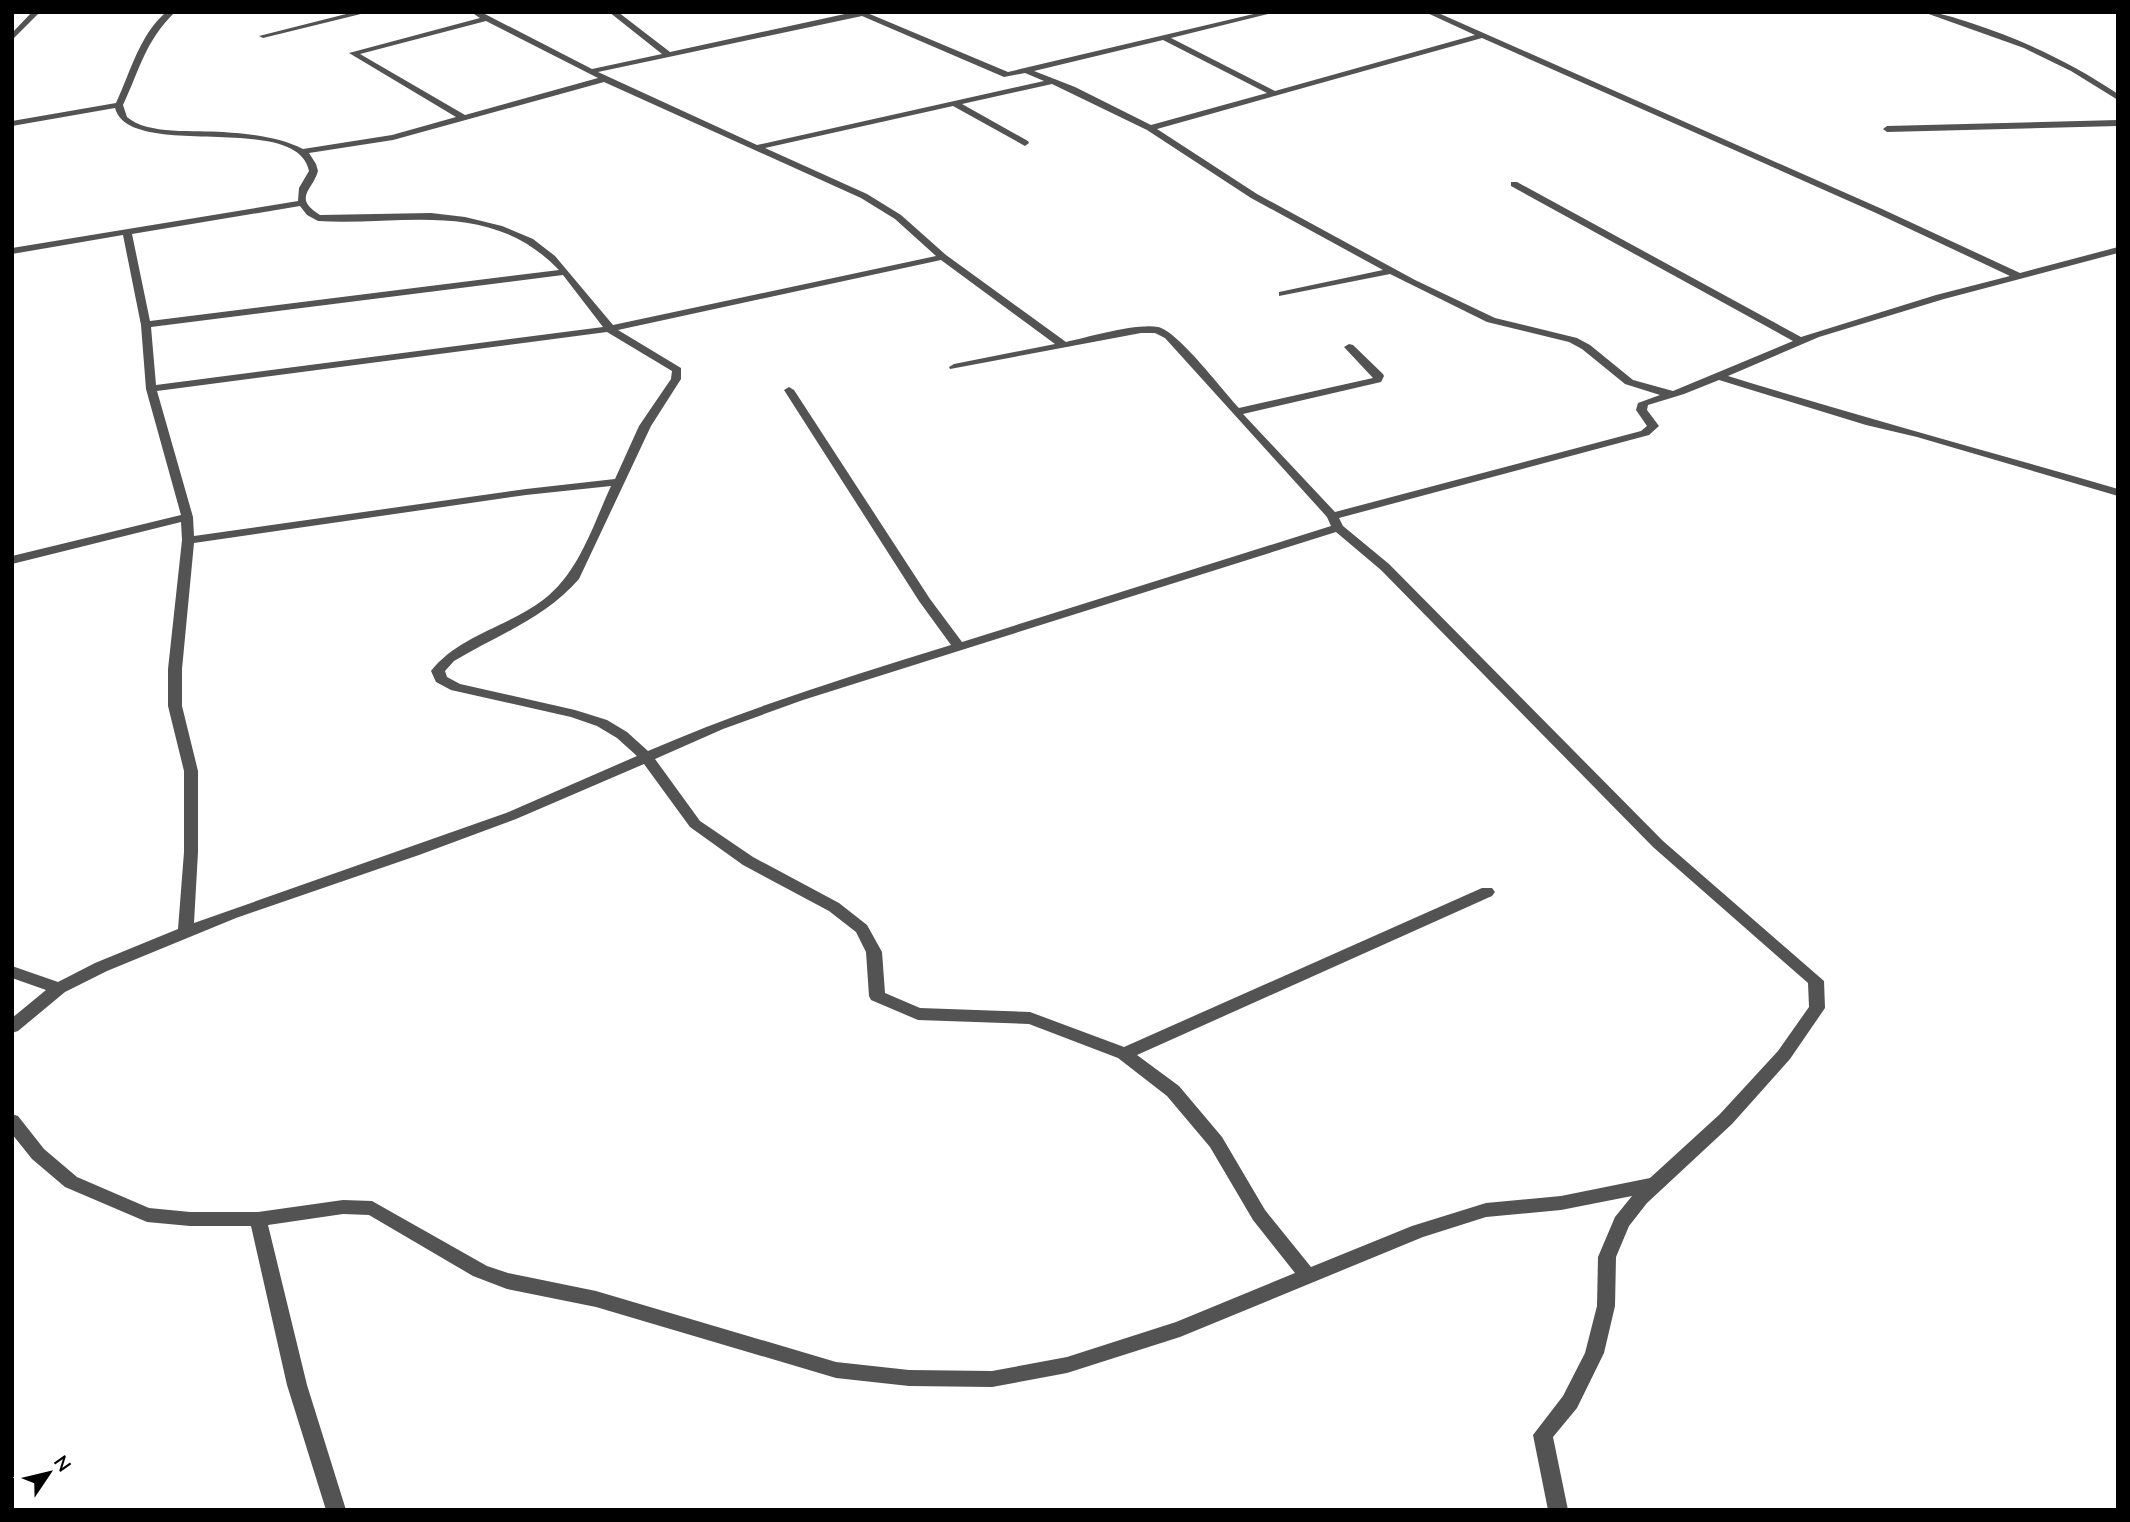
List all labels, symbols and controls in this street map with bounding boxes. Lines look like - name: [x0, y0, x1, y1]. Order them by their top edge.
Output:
- north arrow: [14, 1438, 84, 1508]
- text: N: [47, 1451, 77, 1477]

